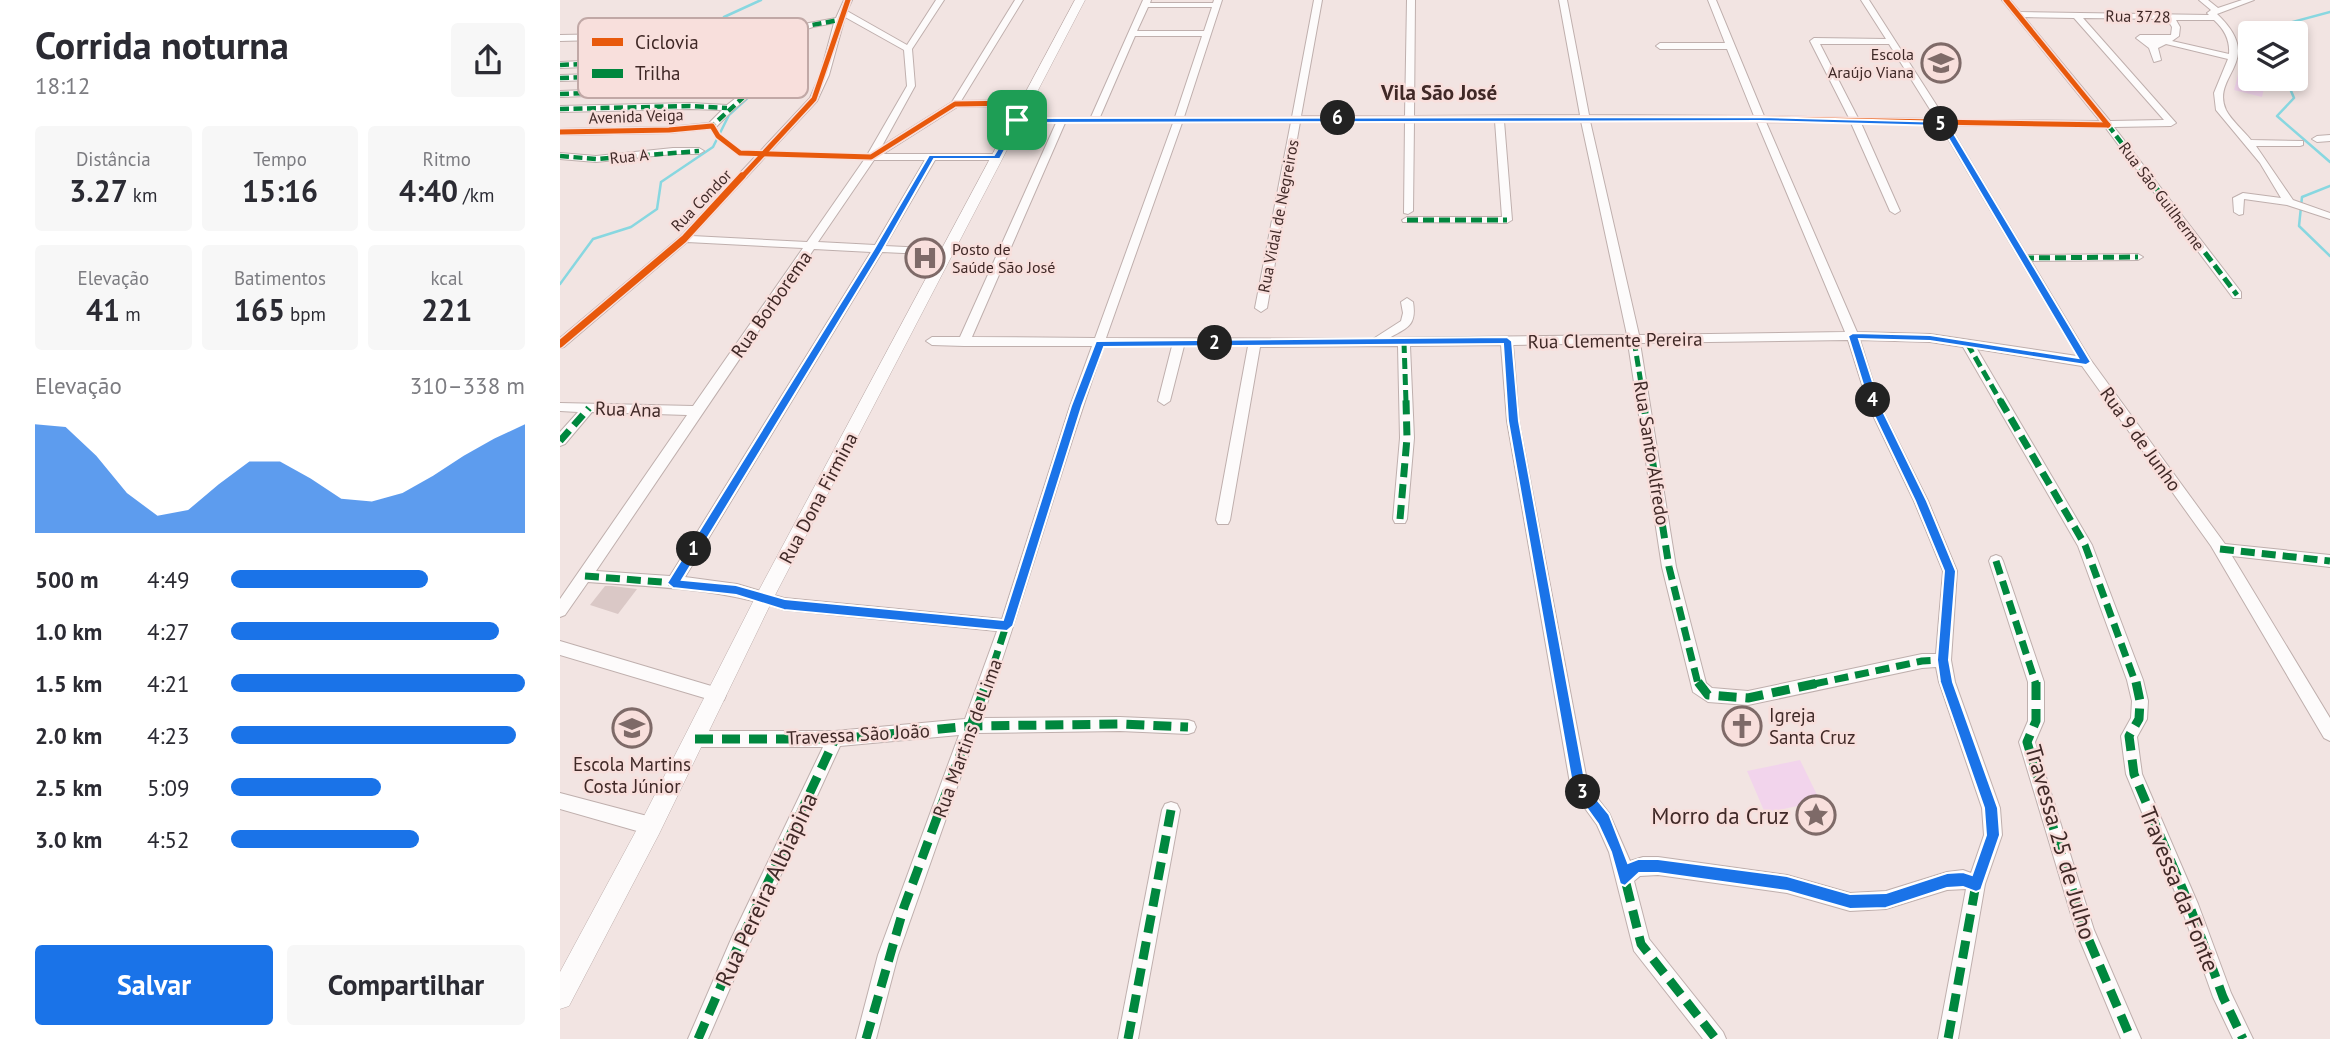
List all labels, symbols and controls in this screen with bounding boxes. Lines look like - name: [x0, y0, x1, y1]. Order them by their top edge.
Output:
- street label: Rua 3728: [2105, 5, 2171, 27]
- legend: [578, 18, 808, 98]
- text: Corrida noturna: [35, 20, 289, 69]
- map controls: [2238, 21, 2308, 91]
- button: layers: [2238, 21, 2308, 91]
- button: share: [451, 23, 525, 97]
- text: Ciclovia: [635, 30, 699, 54]
- school or university icon: Escola Araújo Viana: [1920, 42, 1962, 84]
- place label: Escola Araújo Viana: [1828, 44, 1914, 82]
- text: Trilha: [635, 61, 680, 85]
- text: 18:12: [35, 71, 90, 100]
- district label: Vila São José: [1380, 79, 1497, 106]
- pin: [987, 90, 1047, 150]
- pin: 6: [1320, 100, 1356, 136]
- icon: arrive: [998, 101, 1036, 139]
- street label: Avenida Veiga: [588, 104, 684, 128]
- text: 6: [1332, 105, 1343, 129]
- pin: 5: [1924, 106, 1958, 142]
- text: 5: [1935, 111, 1946, 135]
- street label: Rua Vidal de Negreiros: [1253, 138, 1303, 294]
- street label: Rua São Guilherme: [2115, 138, 2209, 254]
- street label: Rua A: [609, 144, 650, 168]
- text: Distância: [76, 147, 151, 171]
- text: Tempo: [253, 147, 307, 171]
- text: Ritmo: [422, 147, 471, 171]
- street label: Rua Condor: [666, 164, 736, 235]
- text: 3.27: [69, 171, 128, 210]
- text: 15:16: [242, 171, 318, 210]
- text: 4:40: [399, 171, 458, 210]
- text: km: [128, 183, 157, 207]
- text: /km: [458, 183, 494, 207]
- hospital icon: Posto de Saúde São José: [904, 237, 946, 279]
- place label: Posto de Saúde São José: [952, 239, 1055, 277]
- street label: Rua Borborema: [725, 246, 817, 362]
- text: Elevação: [77, 266, 149, 290]
- text: Batimentos: [234, 266, 326, 290]
- text: kcal: [430, 266, 463, 290]
- text: 41: [86, 290, 120, 329]
- text: 165: [234, 290, 285, 329]
- text: 221: [421, 290, 472, 329]
- text: m: [120, 302, 141, 326]
- text: bpm: [285, 302, 326, 326]
- pin: 2: [1198, 326, 1232, 360]
- street label: Rua Clemente Pereira: [1527, 326, 1703, 354]
- text: 2: [1209, 330, 1220, 354]
- text: Elevação: [35, 371, 122, 400]
- text: 310–338 m: [410, 371, 525, 400]
- street label: Rua Santo Alfredo: [1629, 379, 1675, 527]
- pin: 4: [1856, 382, 1890, 418]
- street label: Rua 9 de Junho: [2095, 382, 2187, 496]
- text: 4: [1867, 387, 1878, 411]
- street label: Rua Ana: [595, 396, 661, 422]
- street label: Rua Dona Firmina: [773, 428, 863, 568]
- pin: 1: [676, 532, 712, 566]
- text: 1: [688, 536, 699, 560]
- text: 500 m: [35, 565, 98, 594]
- text: 4:49: [147, 565, 190, 594]
- text: 1.0 km: [35, 617, 102, 646]
- text: 4:27: [147, 617, 190, 646]
- street label: Rua Martins de Lima: [927, 655, 1007, 821]
- text: 1.5 km: [35, 669, 102, 698]
- text: 4:21: [147, 669, 190, 698]
- place label: Igreja Santa Cruz: [1769, 703, 1856, 749]
- church icon: Igreja Santa Cruz: [1721, 705, 1763, 747]
- school or university icon: Escola Martins Costa Júnior: [611, 707, 653, 749]
- street label: Travessa São João: [786, 718, 930, 750]
- text: 2.0 km: [35, 721, 102, 750]
- text: 4:23: [147, 721, 190, 750]
- street label: Travessa 25 de Julho: [2019, 741, 2103, 943]
- place label: Escola Martins Costa Júnior: [573, 752, 691, 798]
- text: 2.5 km: [35, 773, 102, 802]
- text: 5:09: [147, 773, 190, 802]
- pin: 3: [1566, 774, 1600, 810]
- text: 3: [1577, 779, 1588, 803]
- street label: Rua Pereira Albiapina: [708, 788, 824, 990]
- place icon: Morro da Cruz: [1795, 794, 1837, 836]
- place label: Morro da Cruz: [1651, 801, 1789, 830]
- street label: Travessa da Fonte: [2134, 802, 2226, 976]
- text: 3.0 km: [35, 825, 102, 854]
- text: 4:52: [147, 825, 190, 854]
- button: Salvar: [35, 945, 273, 1025]
- button: Compartilhar: [287, 945, 525, 1025]

